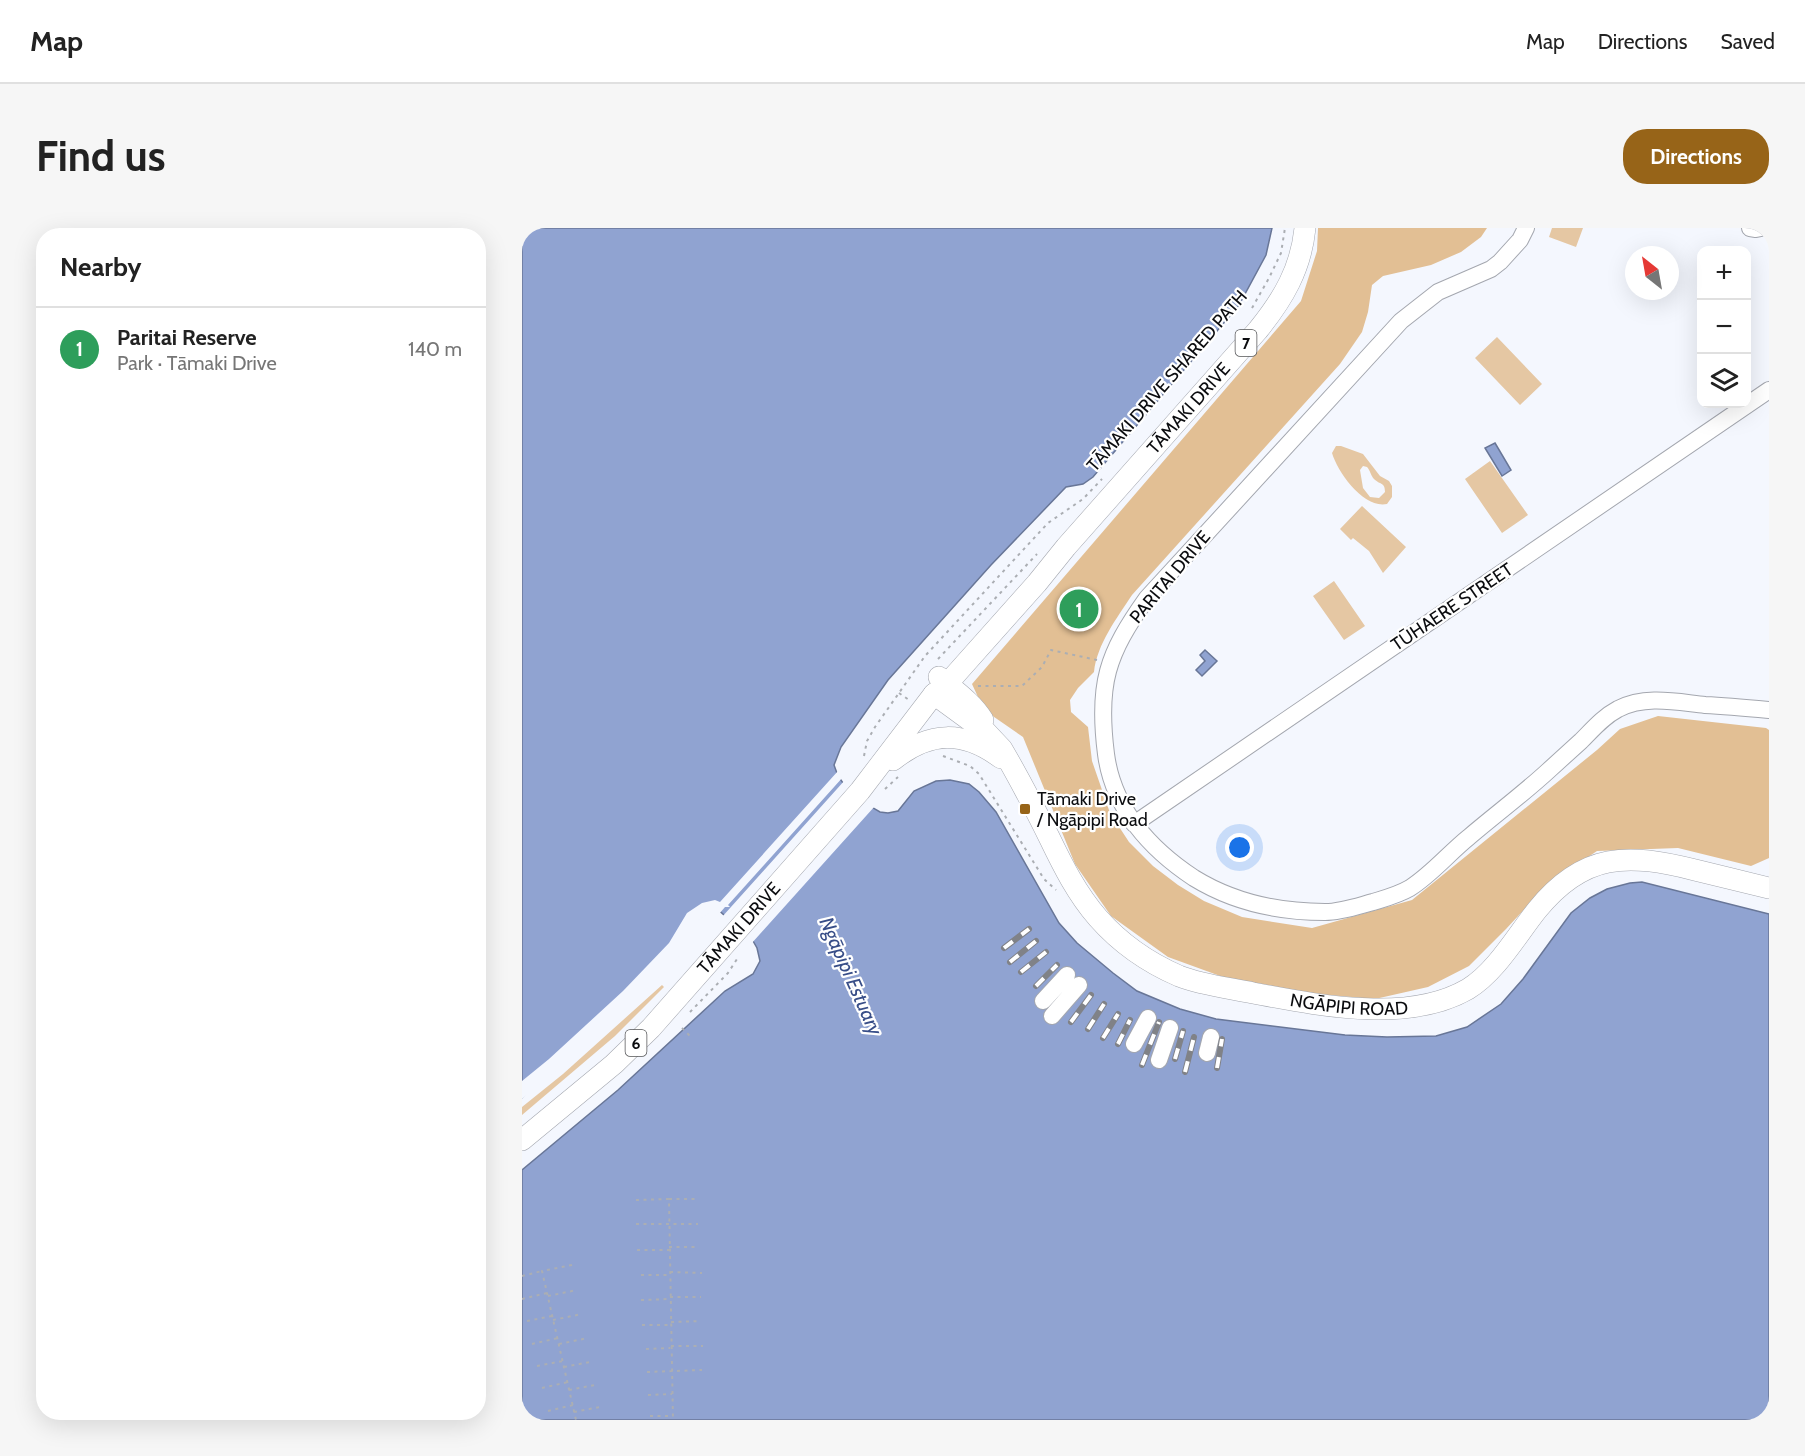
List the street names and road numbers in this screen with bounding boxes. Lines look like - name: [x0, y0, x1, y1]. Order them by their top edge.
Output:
- street label: TĀMAKI DRIVE SHARED PATH: [1082, 286, 1252, 476]
- road number: 7: [1236, 330, 1256, 356]
- street label: TĀMAKI DRIVE: [1142, 359, 1234, 459]
- street label: PARITAI DRIVE: [1125, 526, 1215, 628]
- street label: TŪHAERE STREET: [1387, 558, 1517, 656]
- street label: TĀMAKI DRIVE: [693, 878, 785, 979]
- street label: NGĀPIPI ROAD: [1288, 989, 1409, 1020]
- road number: 6: [626, 1030, 646, 1056]

